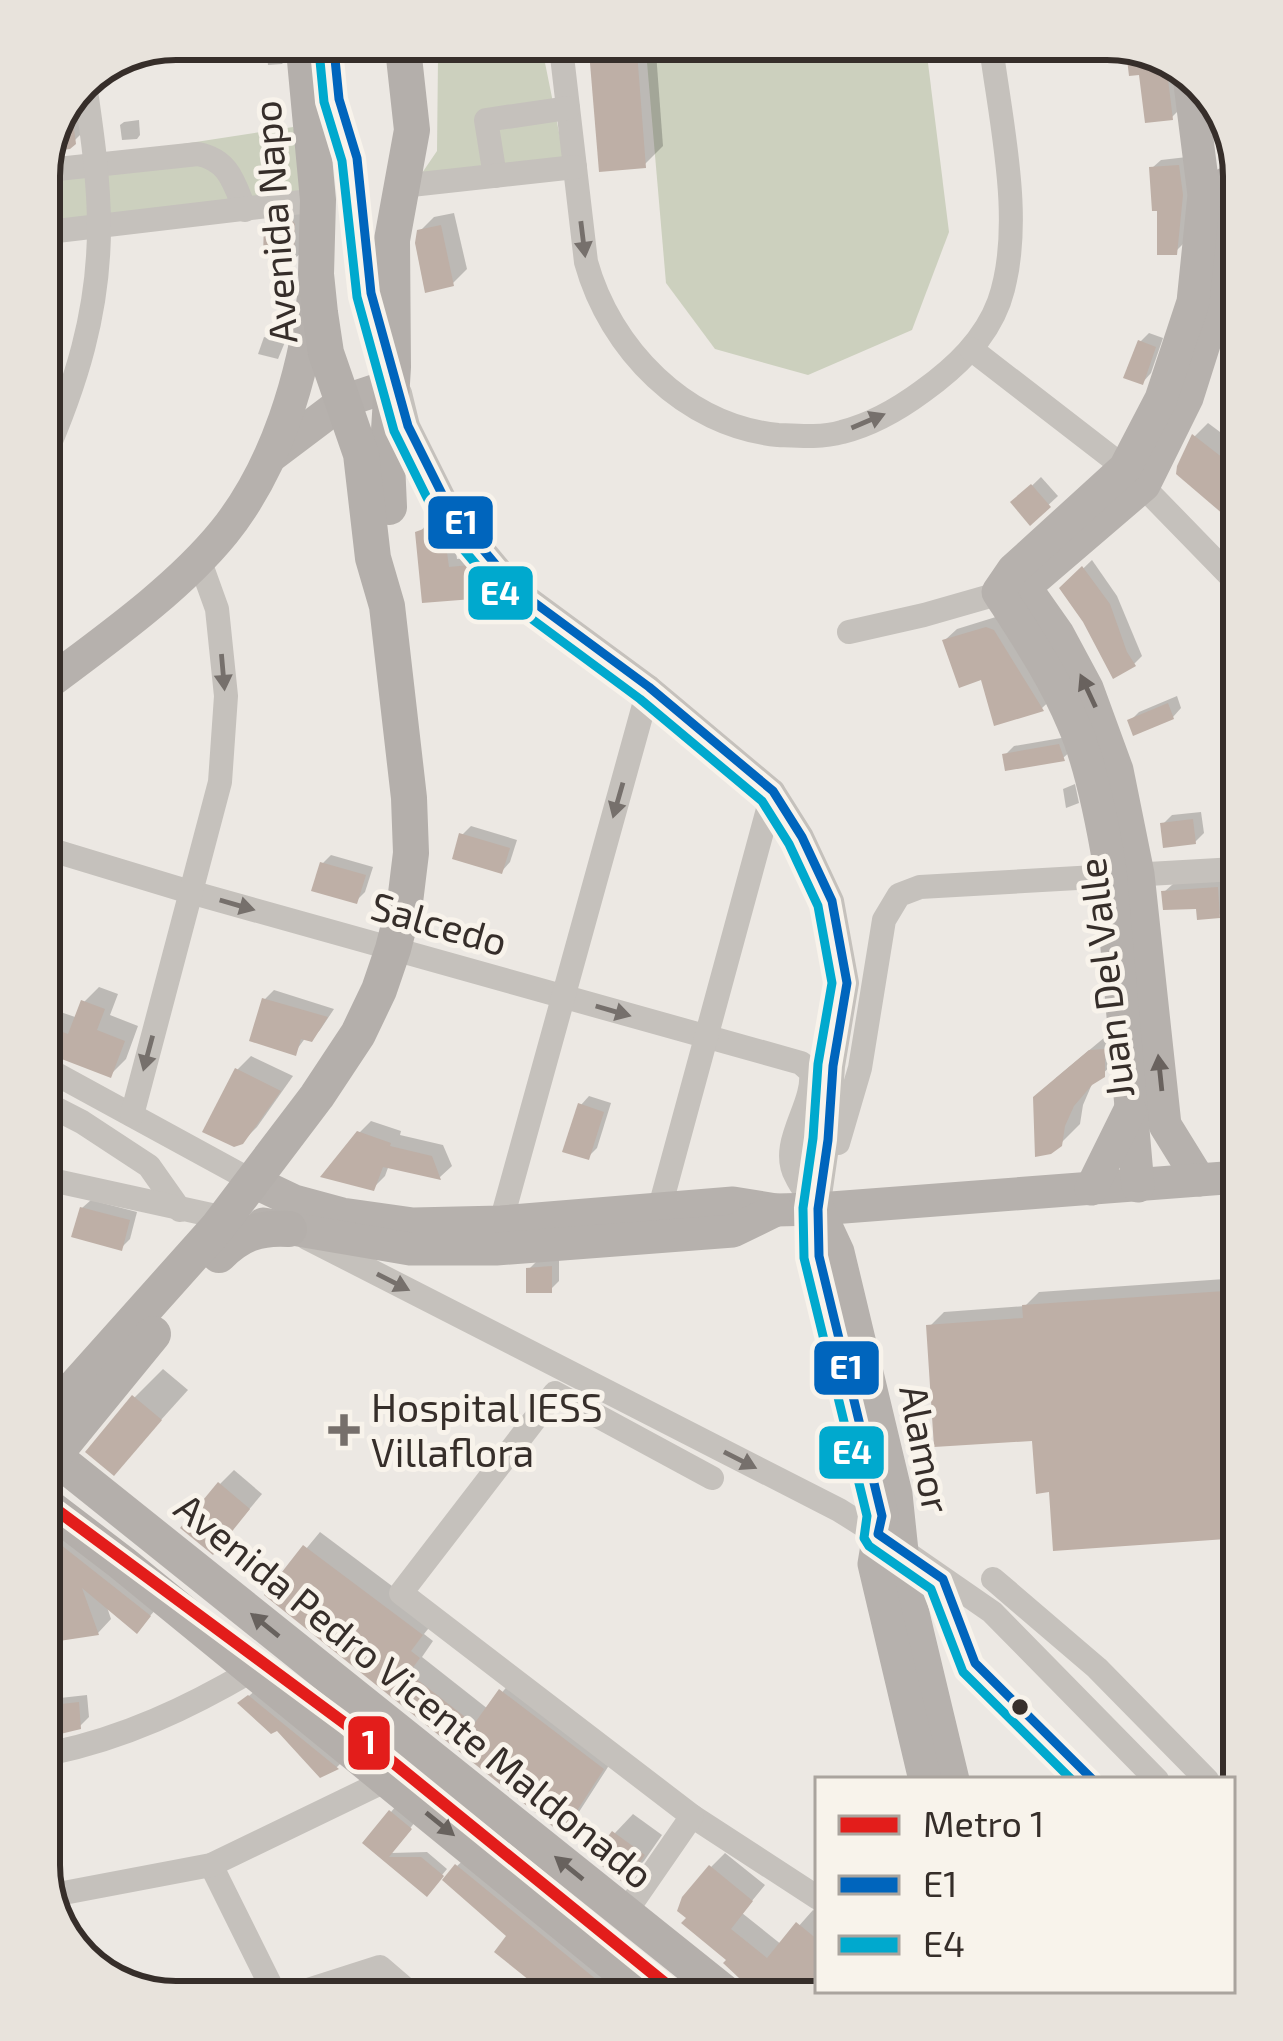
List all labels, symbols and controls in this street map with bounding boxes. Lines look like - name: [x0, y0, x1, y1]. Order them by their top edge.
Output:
- street label: Avenida Napo: [242, 99, 305, 345]
- one-way arrow: [574, 221, 593, 258]
- one-way arrow: [850, 411, 885, 431]
- line badge: E1: [426, 494, 495, 551]
- text: E1: [444, 501, 478, 541]
- line badge: E4: [466, 564, 535, 622]
- text: E4: [480, 572, 520, 612]
- one-way arrow: [214, 654, 233, 691]
- one-way arrow: [1078, 673, 1098, 708]
- one-way arrow: [607, 782, 626, 819]
- street label: Juan Del Valle: [1066, 855, 1143, 1101]
- street label: Salcedo: [366, 881, 513, 964]
- one-way arrow: [220, 897, 256, 915]
- one-way arrow: [595, 1003, 632, 1021]
- one-way arrow: [138, 1034, 157, 1071]
- one-way arrow: [1150, 1054, 1169, 1091]
- one-way arrow: [376, 1272, 410, 1292]
- line badge: E1: [812, 1339, 881, 1397]
- text: E1: [829, 1346, 863, 1386]
- street label: Alamor: [891, 1381, 962, 1517]
- place label: Hospital IESS Villaflora: [371, 1383, 603, 1475]
- marker: Hospital IESS Villaflora: [328, 1414, 360, 1446]
- line badge: E4: [817, 1424, 886, 1481]
- text: E4: [832, 1431, 872, 1471]
- one-way arrow: [723, 1449, 757, 1469]
- street label: Avenida Pedro Vicente Maldonado: [167, 1482, 663, 1897]
- one-way arrow: [249, 1613, 280, 1638]
- unlabelled marker: [1009, 1696, 1031, 1718]
- line badge: 1: [346, 1714, 392, 1772]
- text: 1: [362, 1721, 376, 1761]
- legend: [815, 1777, 1235, 1993]
- text: Metro 1: [923, 1801, 1044, 1844]
- one-way arrow: [424, 1811, 455, 1836]
- one-way arrow: [554, 1856, 585, 1882]
- text: E1: [923, 1861, 958, 1904]
- text: E4: [923, 1921, 965, 1964]

